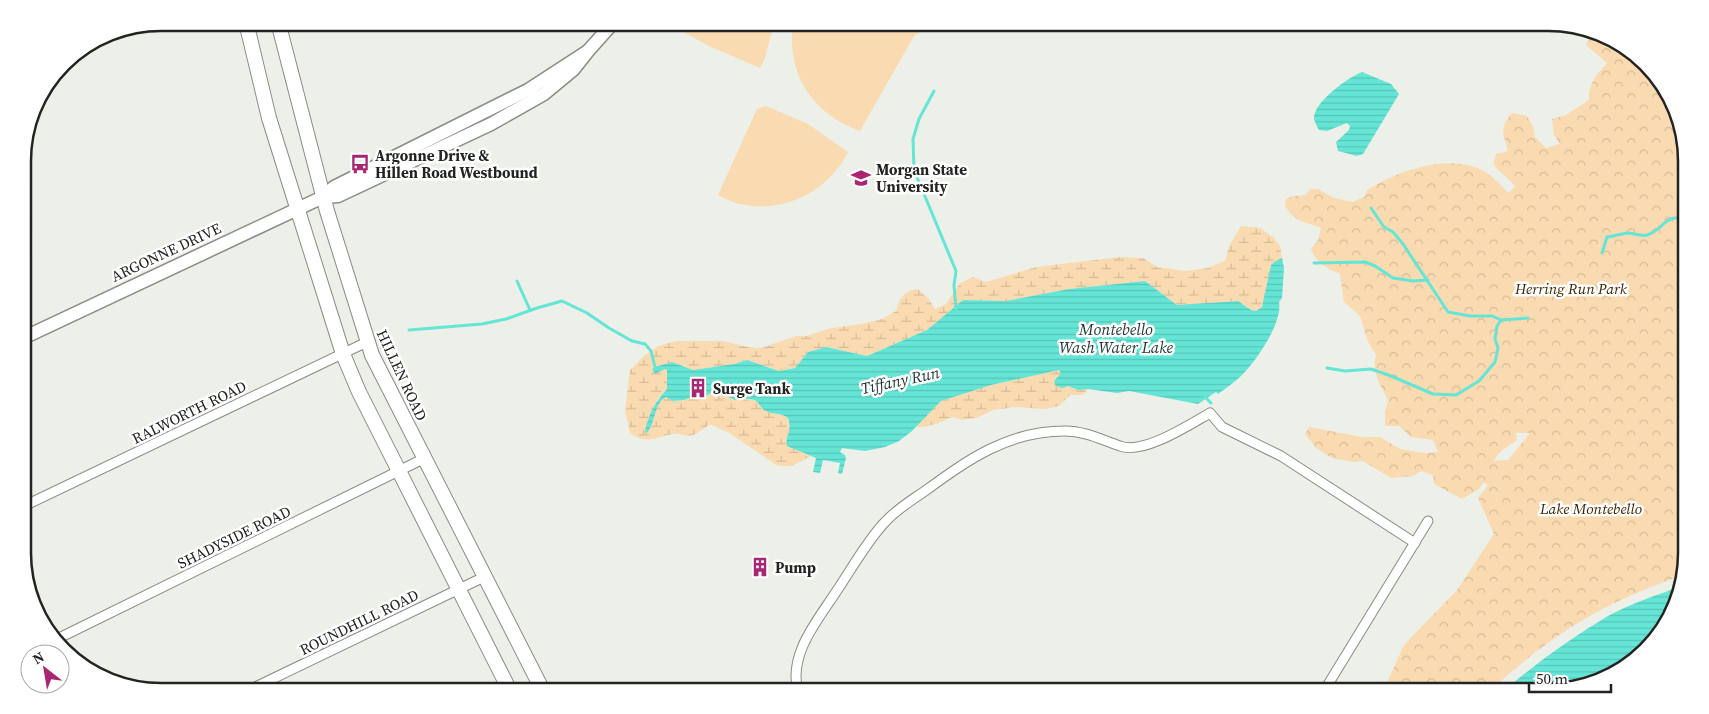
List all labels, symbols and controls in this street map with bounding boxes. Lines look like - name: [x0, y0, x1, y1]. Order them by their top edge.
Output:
- place label: Argonne Drive & Hillen Road Westbound: [375, 145, 538, 183]
- bus stop icon: Argonne Drive & Hillen Road Westbound: [349, 153, 371, 175]
- place label: Morgan State University: [876, 159, 967, 197]
- school or university icon: Morgan State University: [850, 167, 872, 189]
- street label: ARGONNE DRIVE: [108, 217, 224, 287]
- park label: Herring Run Park: [1514, 278, 1628, 299]
- water label: Montebello Wash Water Lake: [1059, 318, 1174, 358]
- street label: HILLEN ROAD: [372, 326, 432, 424]
- water label: Tiffany Run: [859, 361, 941, 399]
- street label: RALWORTH ROAD: [128, 375, 250, 449]
- building icon: Surge Tank: [687, 377, 709, 399]
- place label: Surge Tank: [713, 378, 790, 399]
- park label: Lake Montebello: [1539, 498, 1642, 519]
- street label: SHADYSIDE ROAD: [174, 500, 294, 574]
- building icon: Pump: [749, 556, 771, 578]
- place label: Pump: [775, 557, 816, 578]
- street label: ROUNDHILL ROAD: [296, 584, 422, 660]
- north arrow: [20, 644, 70, 694]
- text: N: [29, 647, 48, 669]
- scale bar: [1529, 662, 1612, 694]
- text: 50 m: [1536, 668, 1568, 689]

